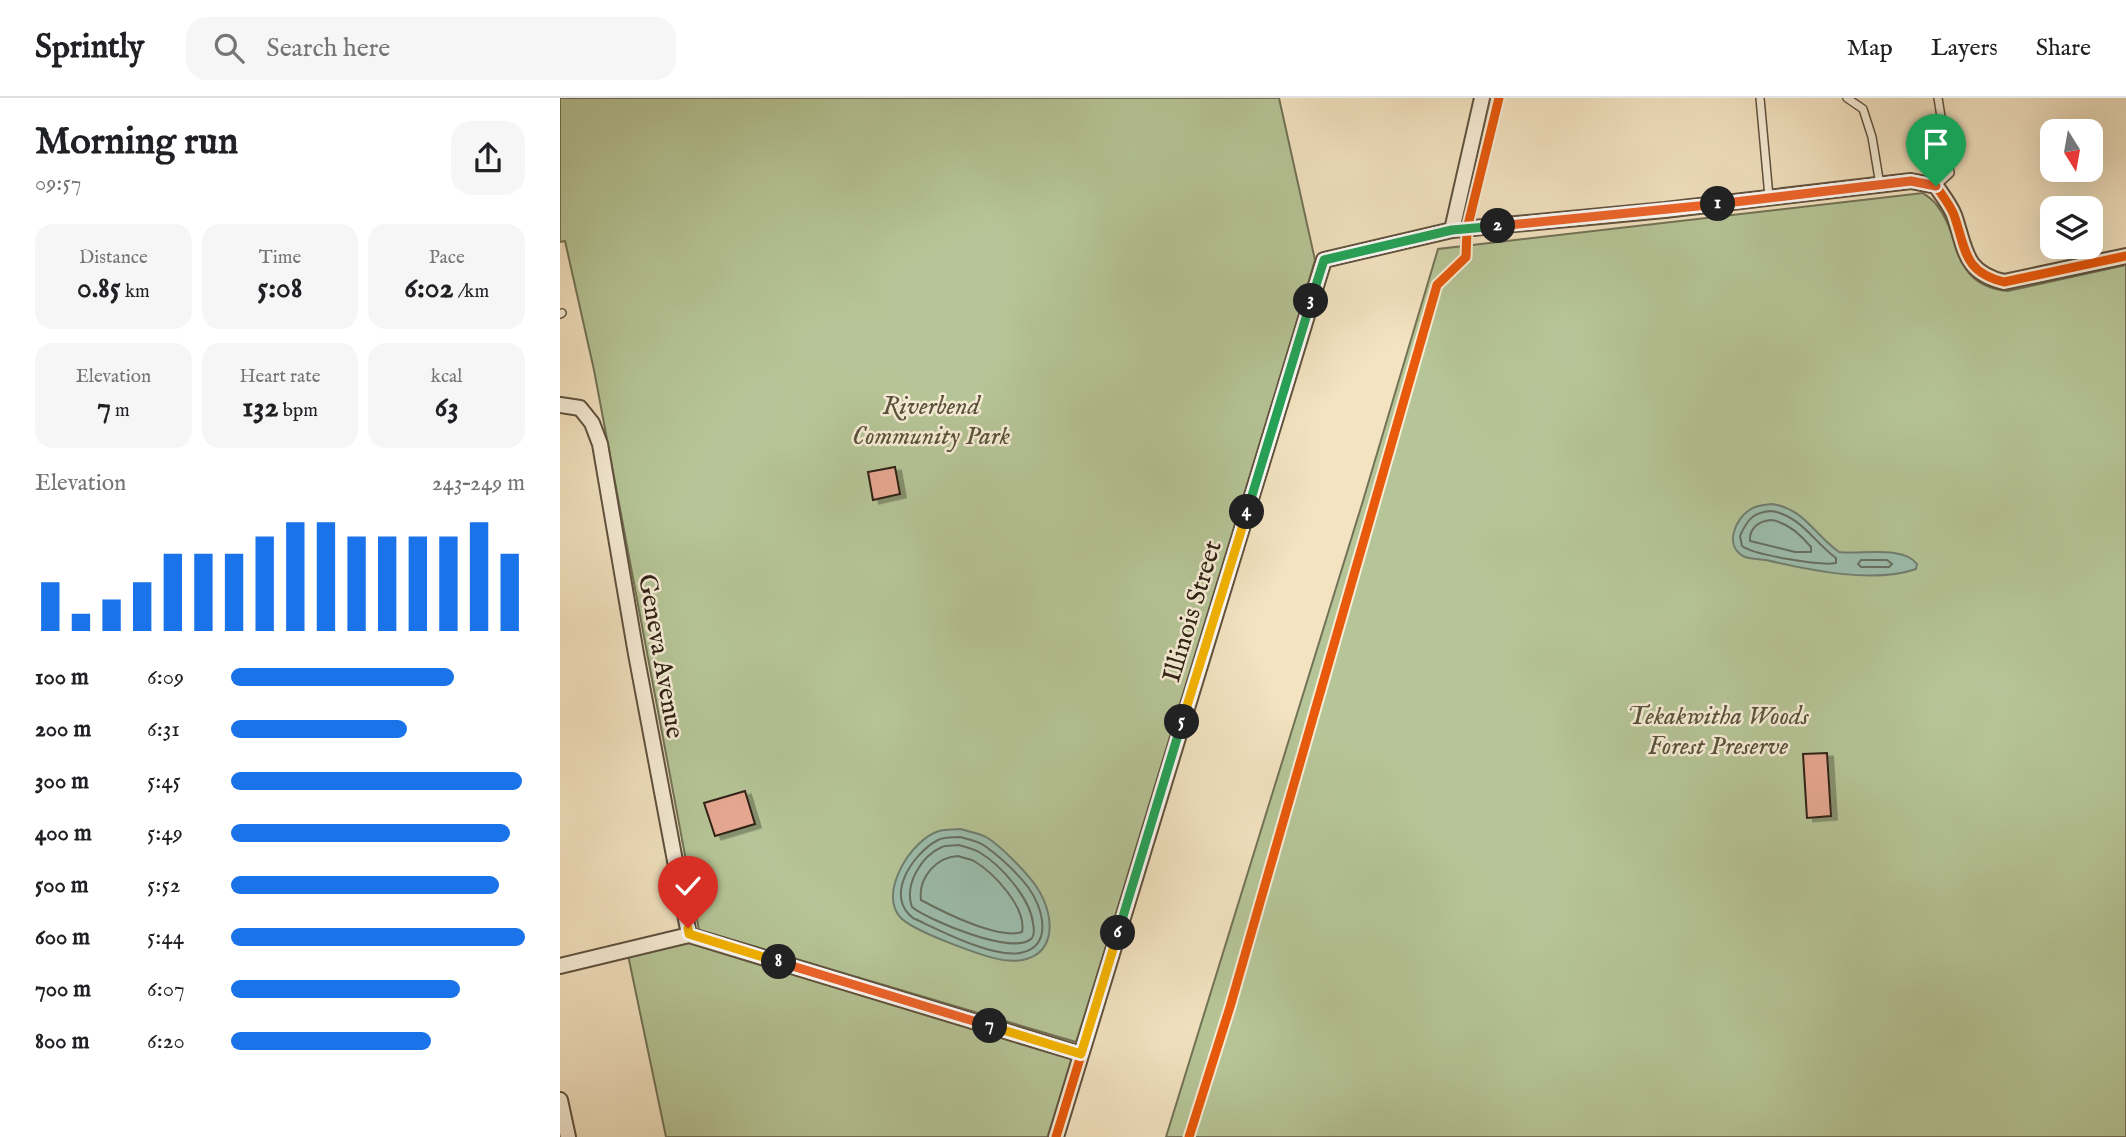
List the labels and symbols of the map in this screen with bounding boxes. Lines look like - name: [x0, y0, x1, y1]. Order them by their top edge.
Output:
- pin: [1906, 114, 1966, 186]
- north arrow: [2040, 119, 2104, 182]
- pin: 1: [1700, 186, 1736, 222]
- pin: 2: [1480, 208, 1516, 244]
- pin: 3: [1294, 284, 1328, 318]
- park label: Riverbend Community Park: [852, 390, 1011, 453]
- pin: 4: [1230, 494, 1264, 530]
- street label: Illinois Street: [1155, 536, 1230, 686]
- street label: Geneva Avenue: [630, 572, 691, 741]
- park label: Tekakwitha Woods Forest Preserve: [1627, 700, 1809, 763]
- pin: 5: [1164, 704, 1200, 740]
- pin: [658, 856, 718, 928]
- pin: 6: [1100, 916, 1136, 950]
- pin: 8: [762, 944, 796, 980]
- pin: 7: [972, 1009, 1008, 1044]

